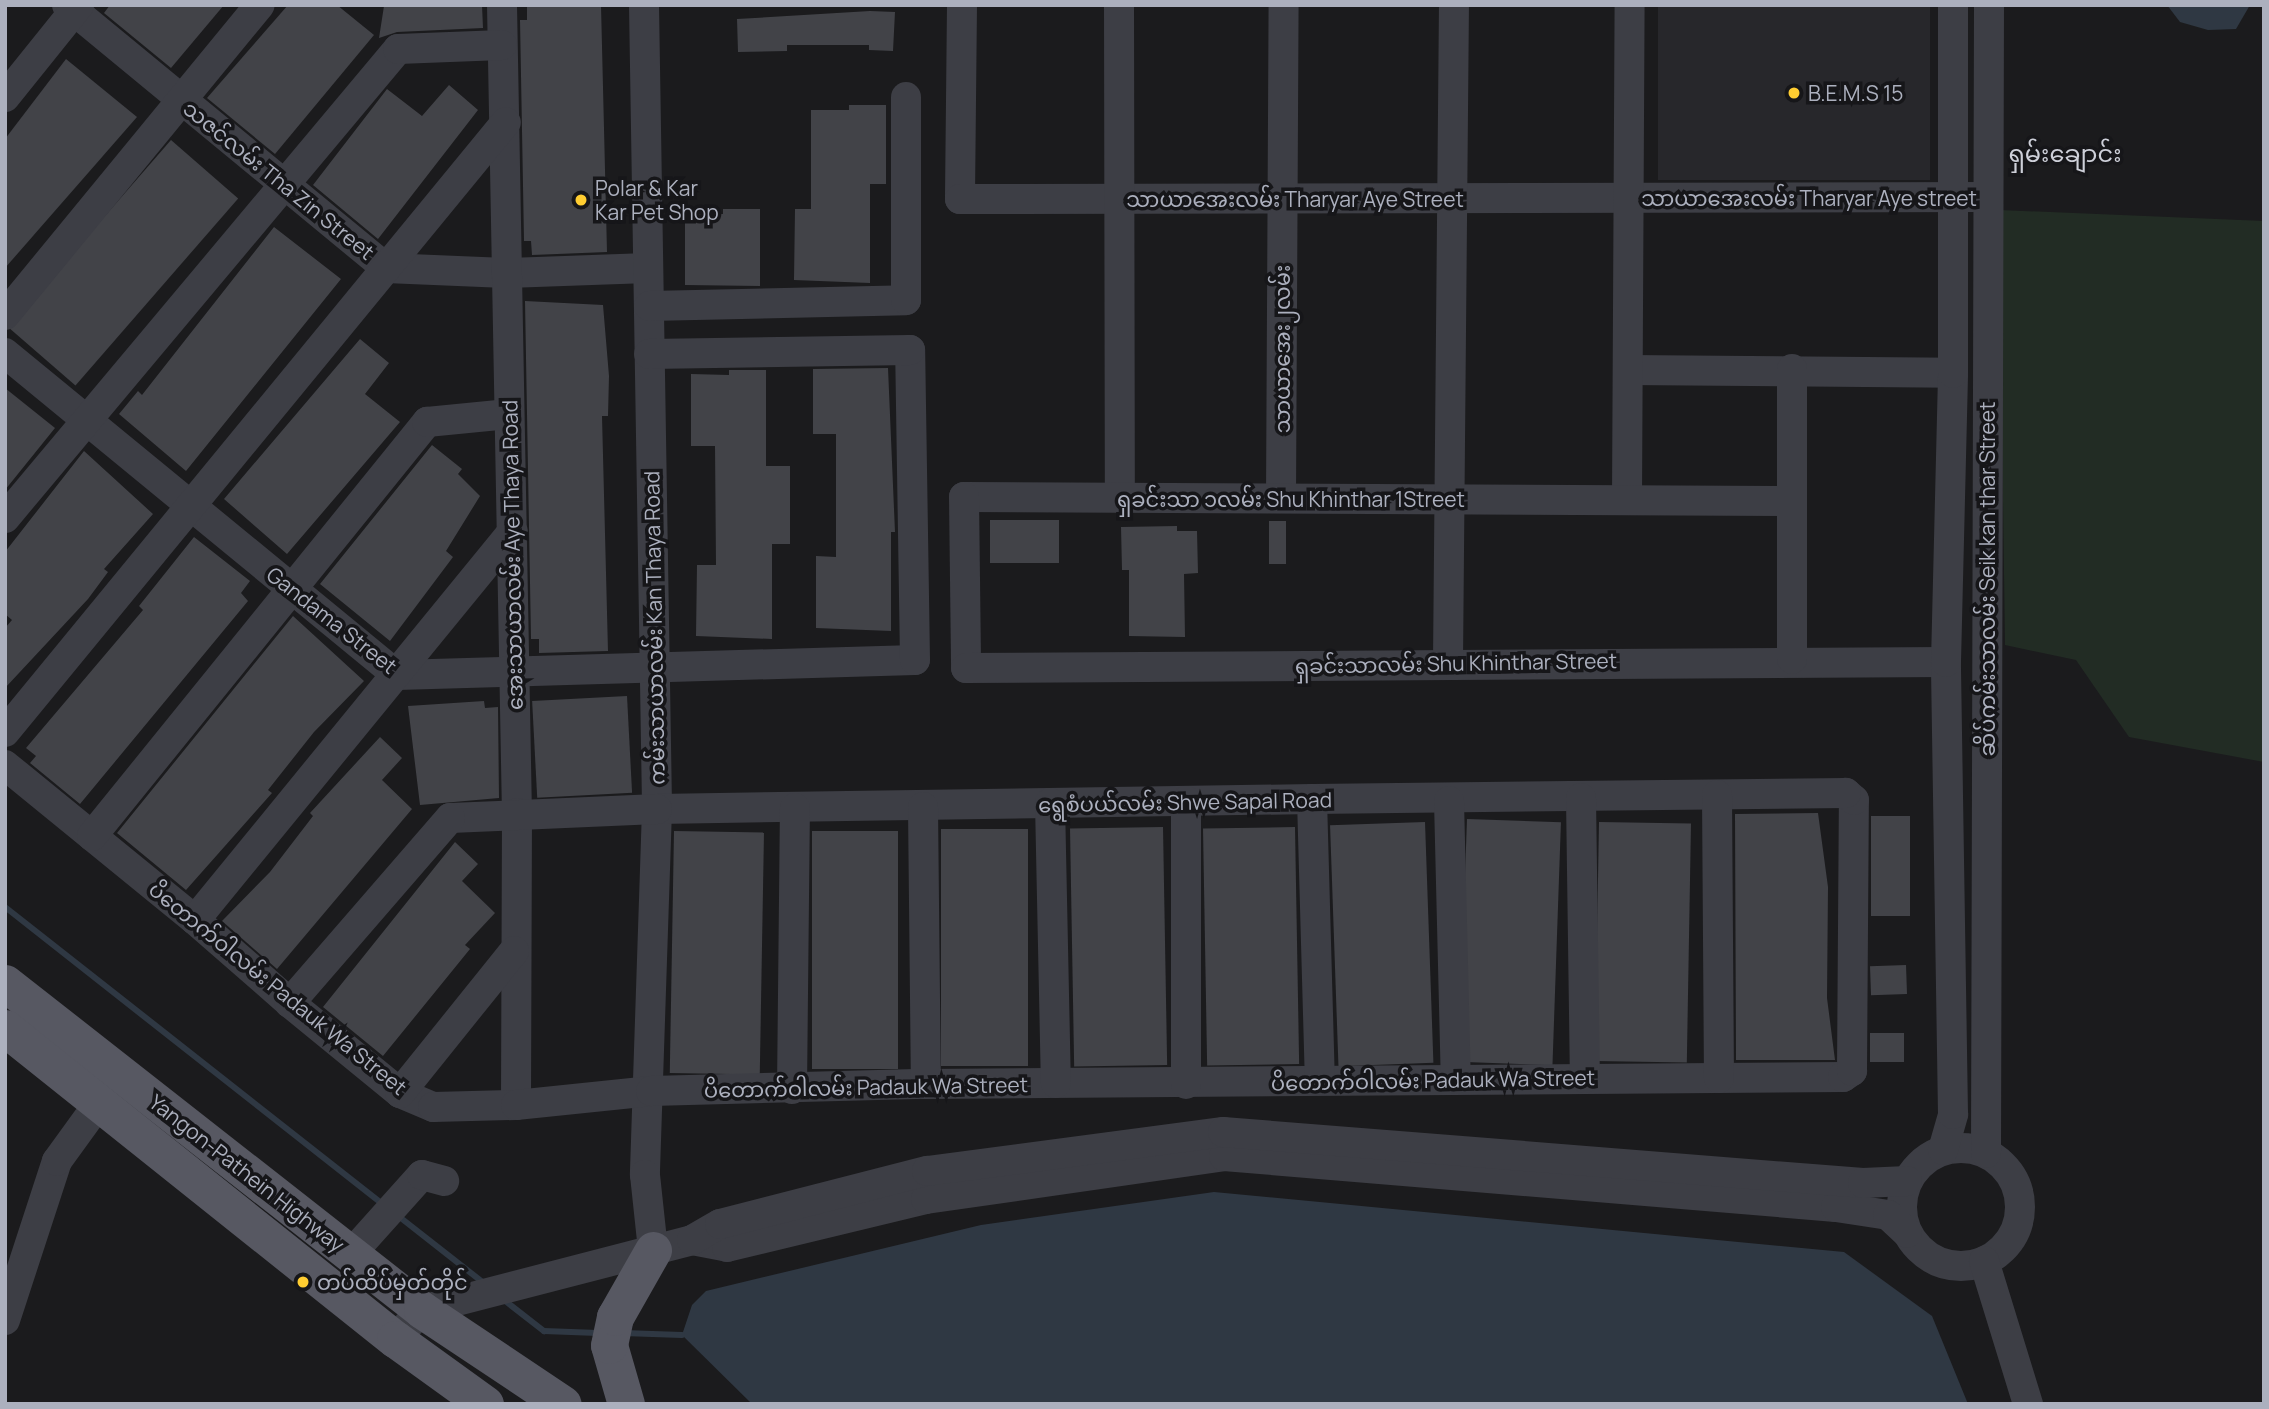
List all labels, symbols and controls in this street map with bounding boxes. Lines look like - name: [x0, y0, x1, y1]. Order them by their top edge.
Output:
- place label: B.E.M.S 15: [1808, 80, 1903, 106]
- marker: B.E.M.S 15: [1786, 85, 1802, 101]
- street label: သဇင်လမ်း Tha Zin Street: [179, 95, 379, 265]
- district label: ရှမ်းချောင်း: [2009, 139, 2121, 167]
- place label: Polar & Kar Kar Pet Shop: [595, 175, 719, 225]
- street label: သာယာအေးလမ်း Tharyar Aye street: [1641, 185, 1977, 211]
- street label: သာယာအေးလမ်း Tharyar Aye Street: [1126, 186, 1464, 212]
- marker: Polar & Kar Kar Pet Shop: [573, 192, 589, 208]
- street label: သာယာအေး၂လမ်း: [1269, 265, 1295, 433]
- street label: အေးသာယာလမ်း Aye Thaya Road: [497, 400, 527, 710]
- street label: ဆိပ်ကမ်းသာလမ်း Seik kan thar Street: [1974, 402, 2000, 756]
- street label: ကမ်းသာယာလမ်း Kan Thaya Road: [639, 471, 669, 785]
- street label: ရှခင်းသာ ၁လမ်း Shu Khinthar 1Street: [1117, 486, 1465, 512]
- street label: Gandama Street: [262, 561, 402, 679]
- street label: ရှခင်းသာလမ်း Shu Khinthar Street: [1295, 648, 1617, 678]
- street label: ရွေစံပယ်လမ်း Shwe Sapal Road: [1038, 787, 1332, 817]
- street label: ပိတောက်ဝါလမ်း Padauk Wa Street: [144, 876, 412, 1100]
- street label: ပိတောက်ဝါလမ်း Padauk Wa Street: [1271, 1065, 1595, 1095]
- street label: ပိတောက်ဝါလမ်း Padauk Wa Street: [704, 1072, 1028, 1102]
- street label: Yangon-Pathein Highway: [144, 1089, 350, 1257]
- place label: တပ်ထိပ်မှတ်တိုင်: [317, 1269, 468, 1295]
- marker: တပ်ထိပ်မှတ်တိုင်: [295, 1274, 311, 1290]

